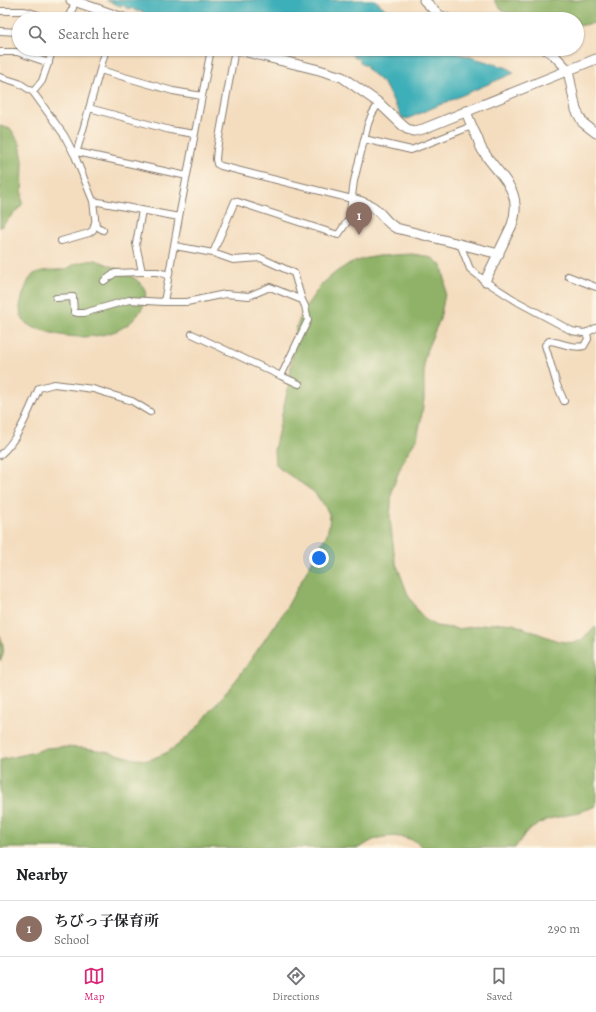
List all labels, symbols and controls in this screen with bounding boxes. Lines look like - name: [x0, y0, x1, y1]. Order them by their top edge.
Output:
- search box: [12, 12, 584, 56]
- icon: search: [26, 23, 48, 45]
- text: Search here: [58, 24, 129, 44]
- pin: 1: [346, 202, 372, 235]
- your location: [309, 548, 329, 568]
- text: Nearby: [16, 863, 67, 886]
- text: ちびっ子保育所: [54, 911, 159, 931]
- text: 1: [27, 920, 31, 937]
- text: 290 m: [548, 920, 580, 937]
- text: School: [54, 931, 89, 948]
- tab: Map: [83, 965, 105, 1004]
- tab: Directions: [272, 965, 320, 1004]
- tab: Saved: [486, 965, 513, 1004]

